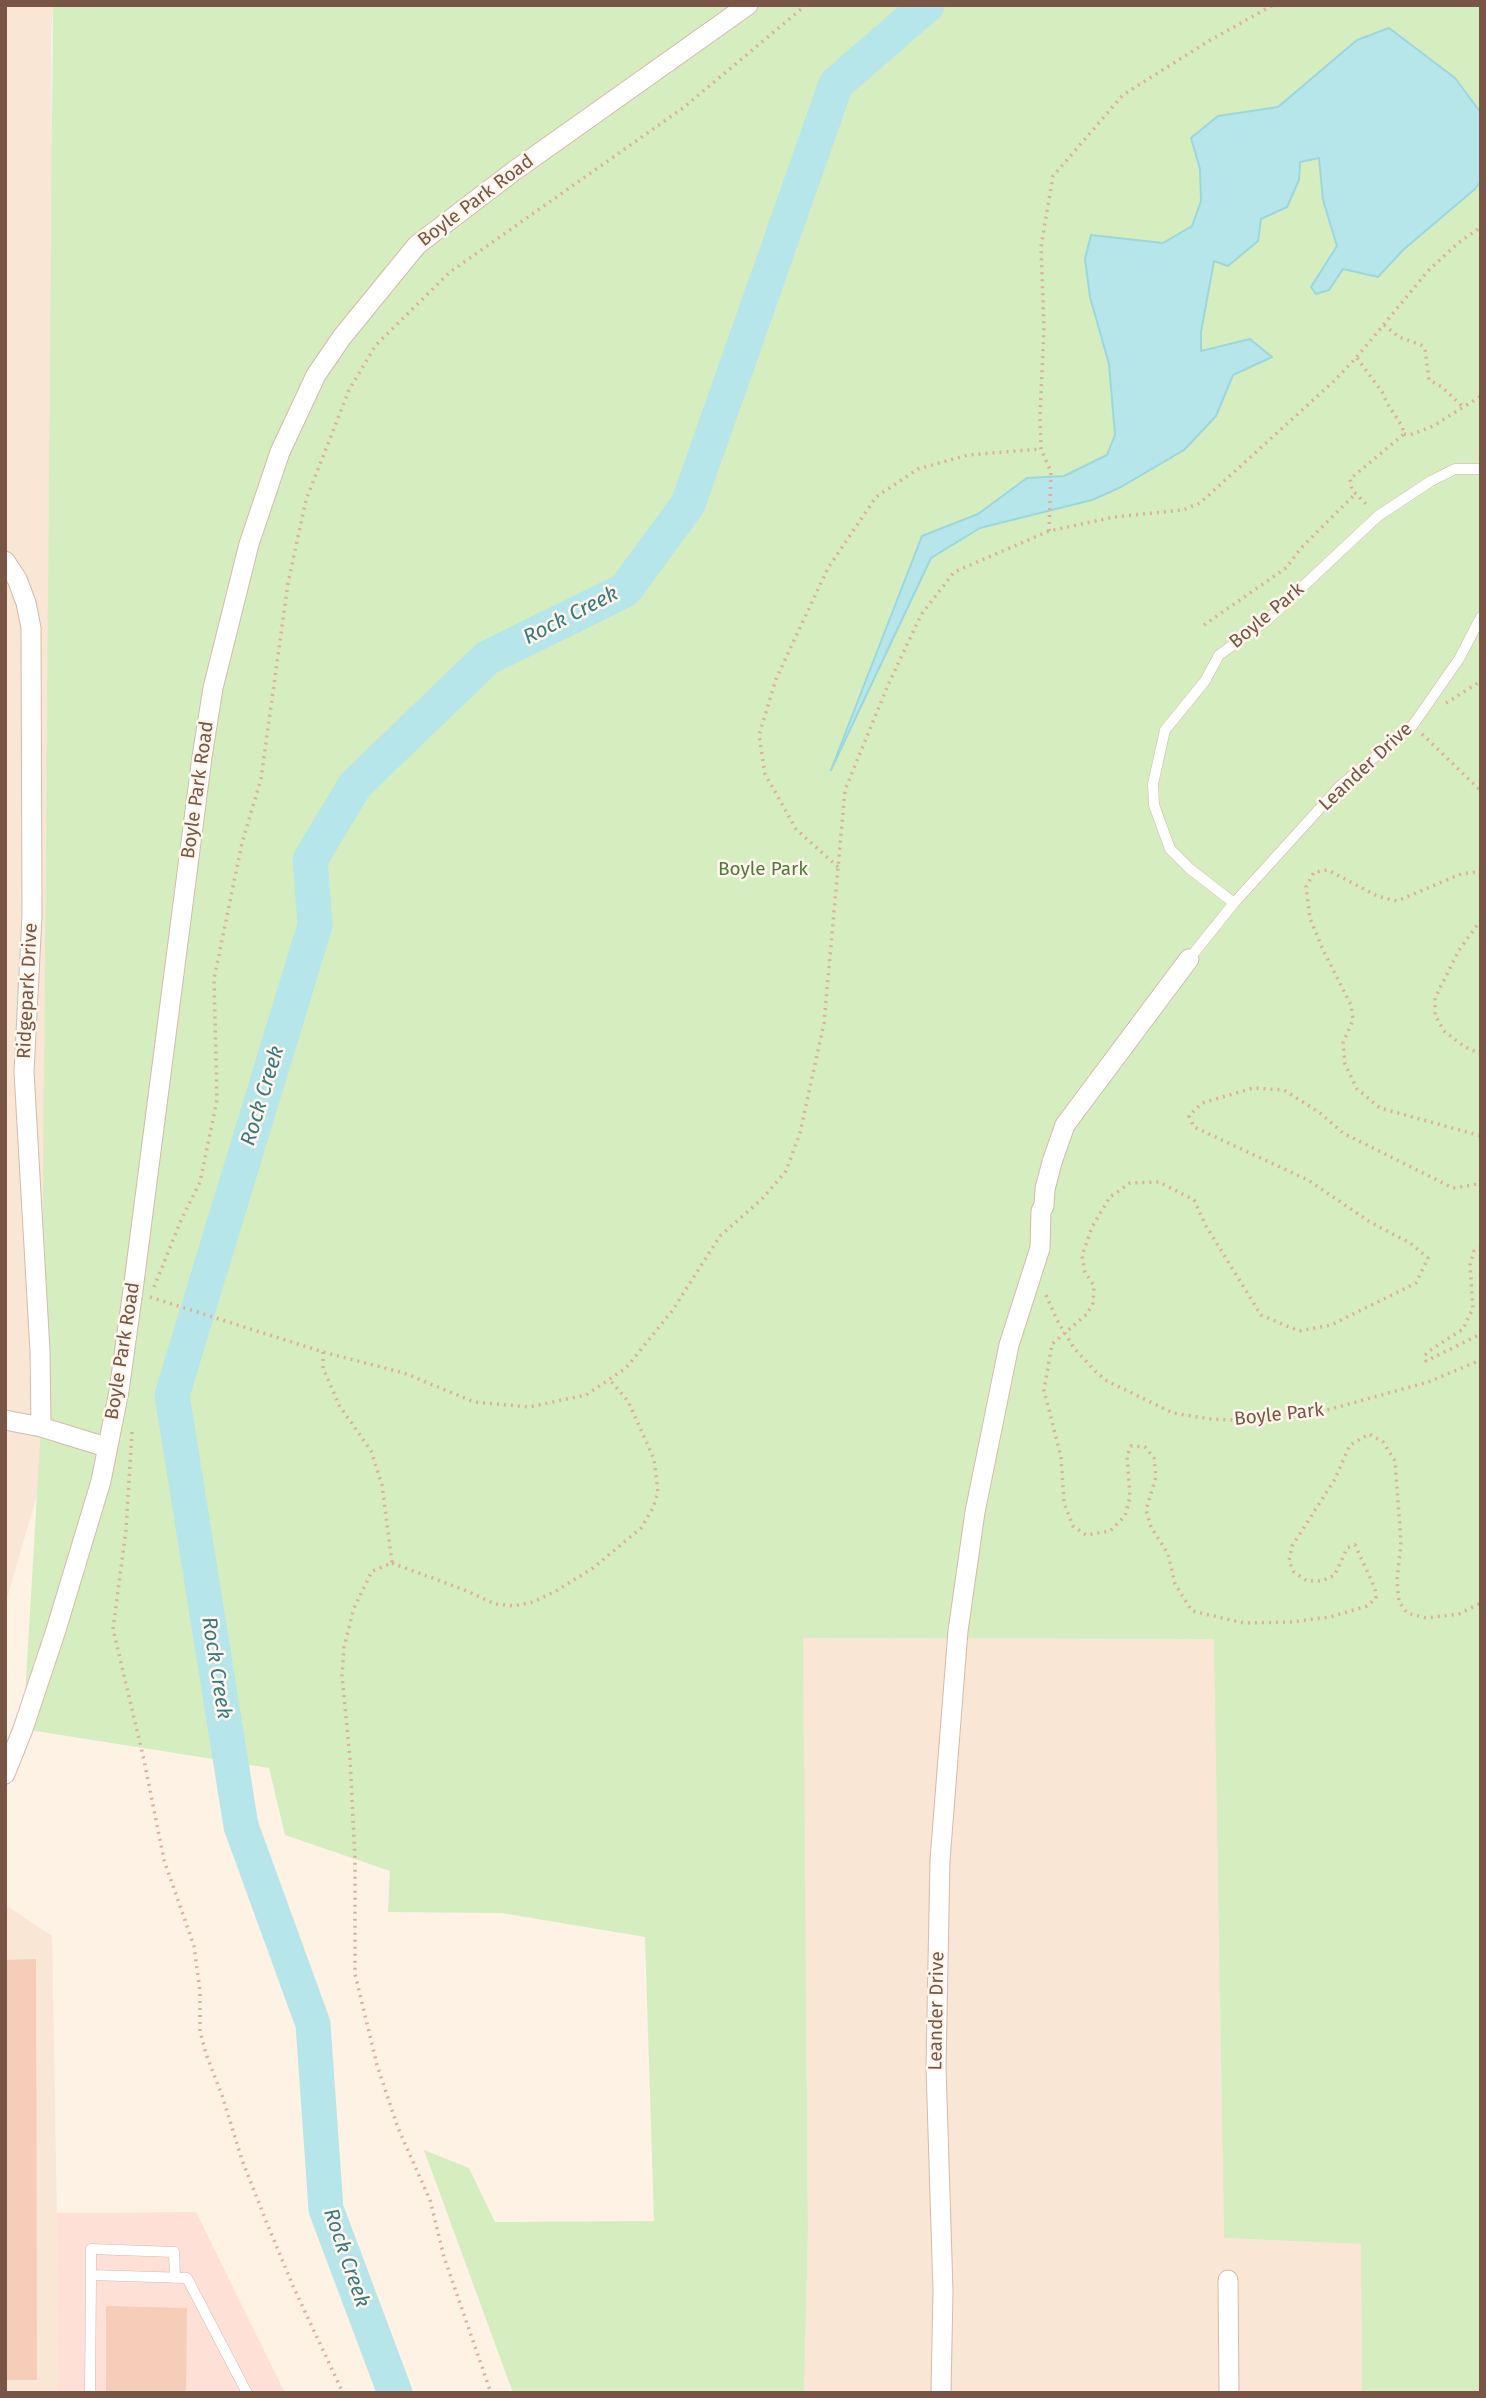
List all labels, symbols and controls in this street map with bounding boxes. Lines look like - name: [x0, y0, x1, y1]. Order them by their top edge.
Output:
- street label: Boyle Park Road: [414, 150, 538, 252]
- street label: Boyle Park: [1225, 578, 1309, 654]
- water label: Rock Creek: [519, 581, 623, 651]
- street label: Leander Drive: [1315, 718, 1417, 816]
- street label: Boyle Park Road: [177, 720, 219, 860]
- park label: Boyle Park: [718, 859, 808, 881]
- street label: Ridgepark Drive: [13, 922, 43, 1060]
- water label: Rock Creek: [236, 1043, 290, 1149]
- street label: Boyle Park Road: [101, 1281, 145, 1421]
- street label: Boyle Park: [1233, 1399, 1325, 1431]
- water label: Rock Creek: [196, 1615, 236, 1721]
- street label: Leander Drive: [925, 1951, 949, 2071]
- water label: Rock Creek: [317, 2205, 375, 2311]

